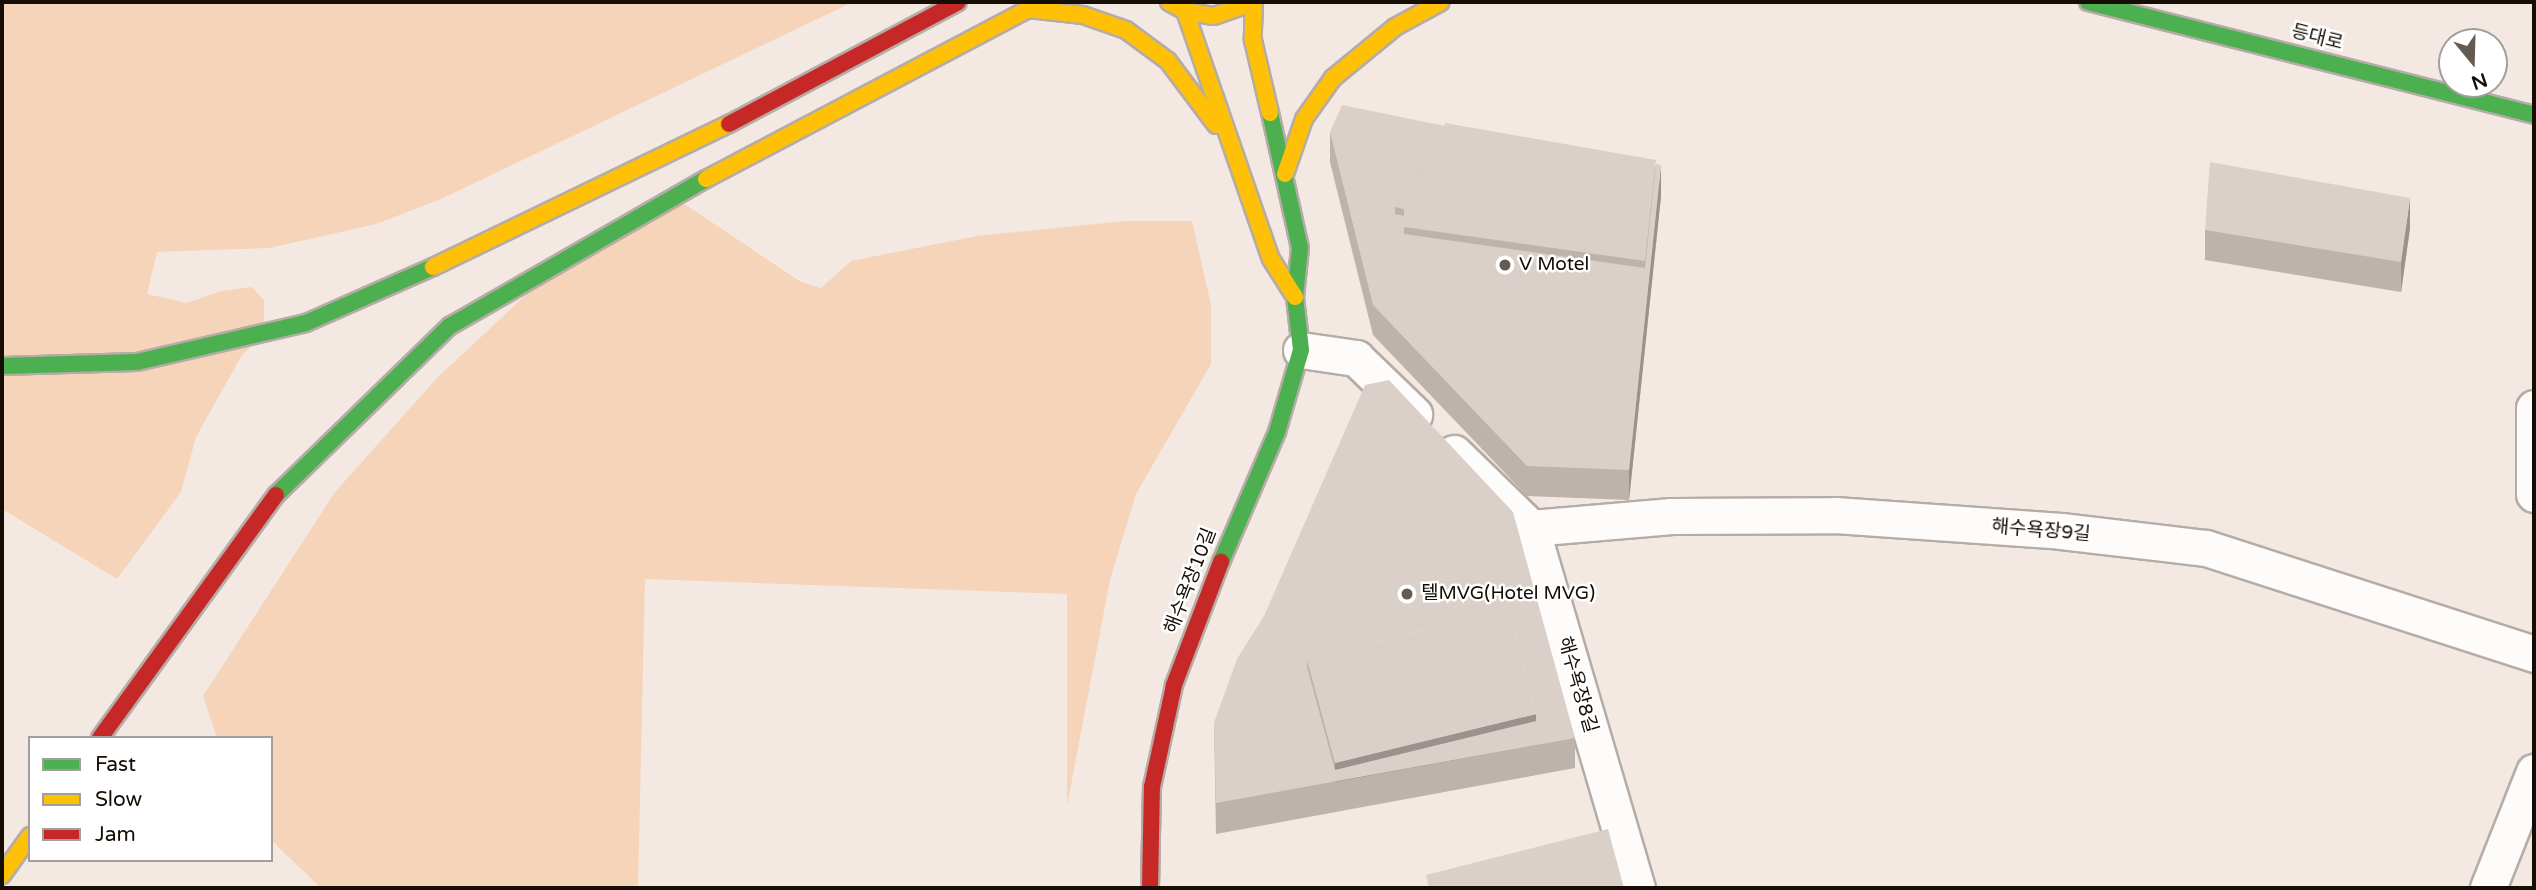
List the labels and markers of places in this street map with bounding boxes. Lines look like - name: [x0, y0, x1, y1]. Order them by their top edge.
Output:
- place label: V Motel: [1519, 254, 1589, 276]
- marker: V Motel: [1497, 257, 1513, 273]
- place label: 텔MVG(Hotel MVG): [1421, 583, 1595, 605]
- marker: 텔MVG(Hotel MVG): [1399, 586, 1415, 602]

